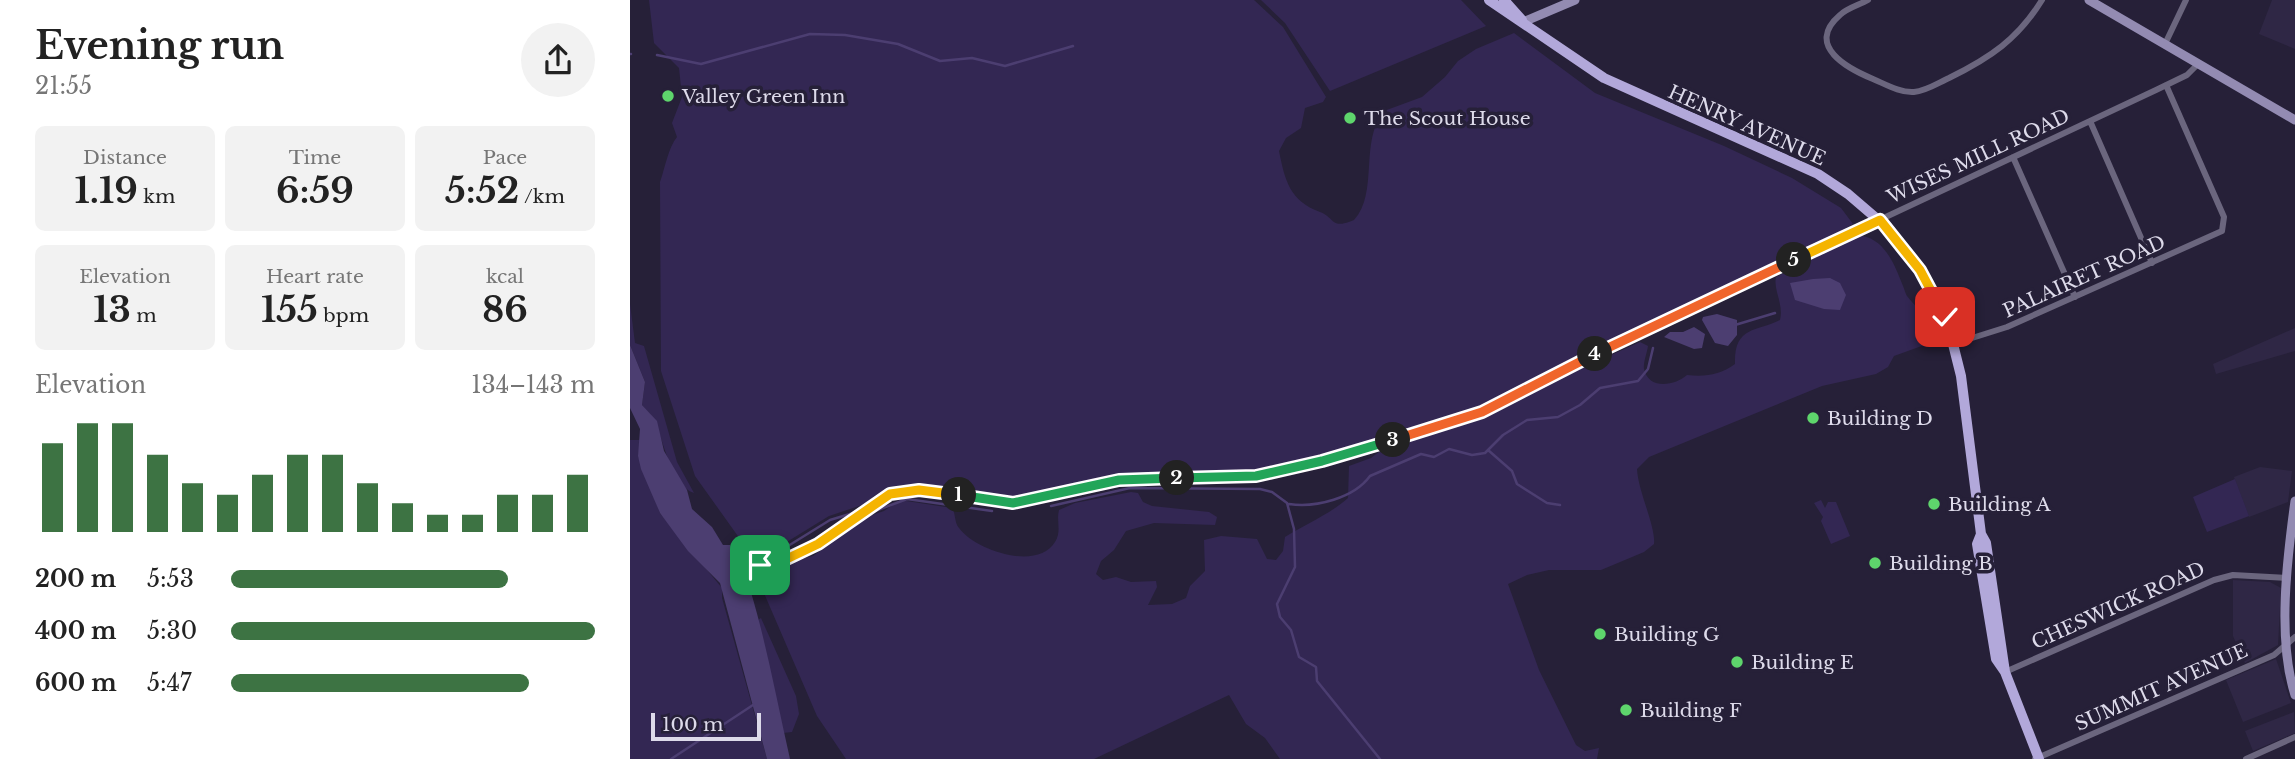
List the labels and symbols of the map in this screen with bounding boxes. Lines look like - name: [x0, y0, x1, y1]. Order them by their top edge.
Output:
- street label: HENRY AVENUE: [1665, 80, 1829, 171]
- place label: Valley Green Inn: [681, 85, 845, 108]
- marker: Valley Green Inn: [660, 88, 676, 104]
- street label: WISES MILL ROAD: [1882, 104, 2073, 209]
- place label: The Scout House: [1364, 107, 1531, 130]
- marker: The Scout House: [1342, 110, 1358, 126]
- street label: PALAIRET ROAD: [1999, 230, 2169, 323]
- pin: 5: [1776, 243, 1812, 278]
- pin: [1915, 287, 1975, 347]
- pin: 4: [1578, 336, 1612, 372]
- place label: Building D: [1827, 407, 1933, 430]
- marker: Building D: [1805, 410, 1821, 426]
- pin: 3: [1376, 422, 1410, 458]
- pin: 2: [1160, 461, 1194, 496]
- pin: 1: [942, 477, 976, 512]
- place label: Building A: [1948, 493, 2051, 516]
- marker: Building A: [1926, 496, 1942, 512]
- pin: [730, 535, 790, 595]
- place label: Building B: [1889, 552, 1992, 575]
- marker: Building B: [1867, 555, 1883, 571]
- street label: CHESWICK ROAD: [2028, 557, 2208, 654]
- place label: Building G: [1614, 623, 1720, 646]
- marker: Building G: [1592, 626, 1608, 642]
- street label: SUMMIT AVENUE: [2071, 639, 2251, 736]
- place label: Building E: [1751, 651, 1854, 674]
- marker: Building E: [1729, 654, 1745, 670]
- place label: Building F: [1640, 699, 1742, 722]
- marker: Building F: [1618, 702, 1634, 718]
- scale bar: [651, 710, 761, 742]

